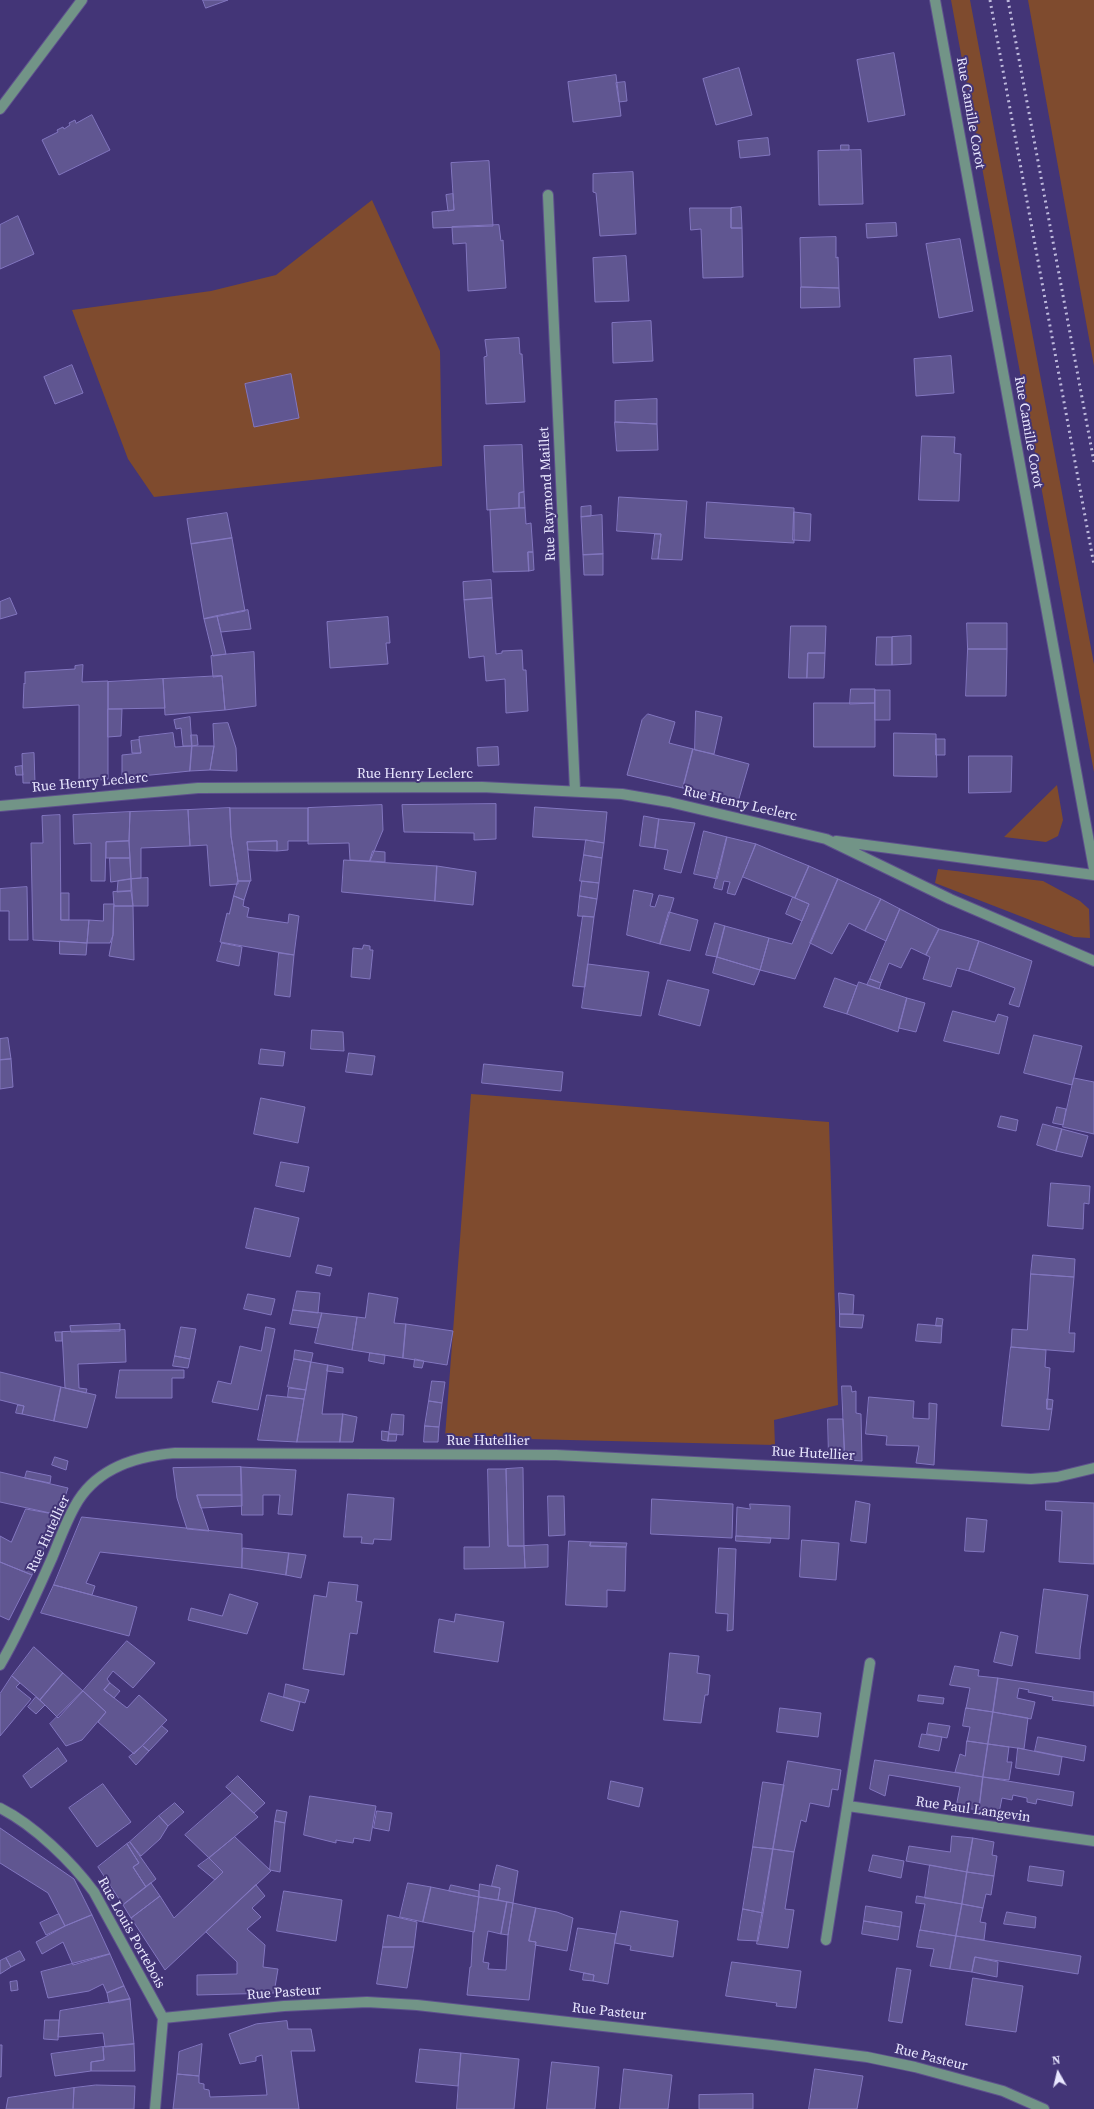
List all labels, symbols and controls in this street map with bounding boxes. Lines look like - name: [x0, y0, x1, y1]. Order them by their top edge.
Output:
- street label: Rue Camille Corot: [952, 56, 988, 170]
- street label: Rue Camille Corot: [1010, 375, 1046, 489]
- street label: Rue Raymond Maillet: [536, 426, 560, 562]
- street label: Rue Henry Leclerc: [357, 766, 473, 782]
- street label: Rue Henry Leclerc: [31, 770, 149, 796]
- street label: Rue Henry Leclerc: [681, 783, 799, 825]
- street label: Rue Hutellier: [446, 1433, 530, 1449]
- street label: Rue Hutellier: [771, 1443, 855, 1465]
- street label: Rue Hutellier: [24, 1493, 74, 1575]
- street label: Rue Paul Langevin: [914, 1794, 1032, 1826]
- street label: Rue Louis Portebois: [94, 1875, 168, 1991]
- street label: Rue Pasteur: [246, 1982, 322, 2004]
- street label: Rue Pasteur: [571, 2000, 647, 2024]
- street label: Rue Pasteur: [893, 2041, 969, 2075]
- north arrow: [1038, 2053, 1078, 2093]
- text: N: [1051, 2053, 1061, 2069]

